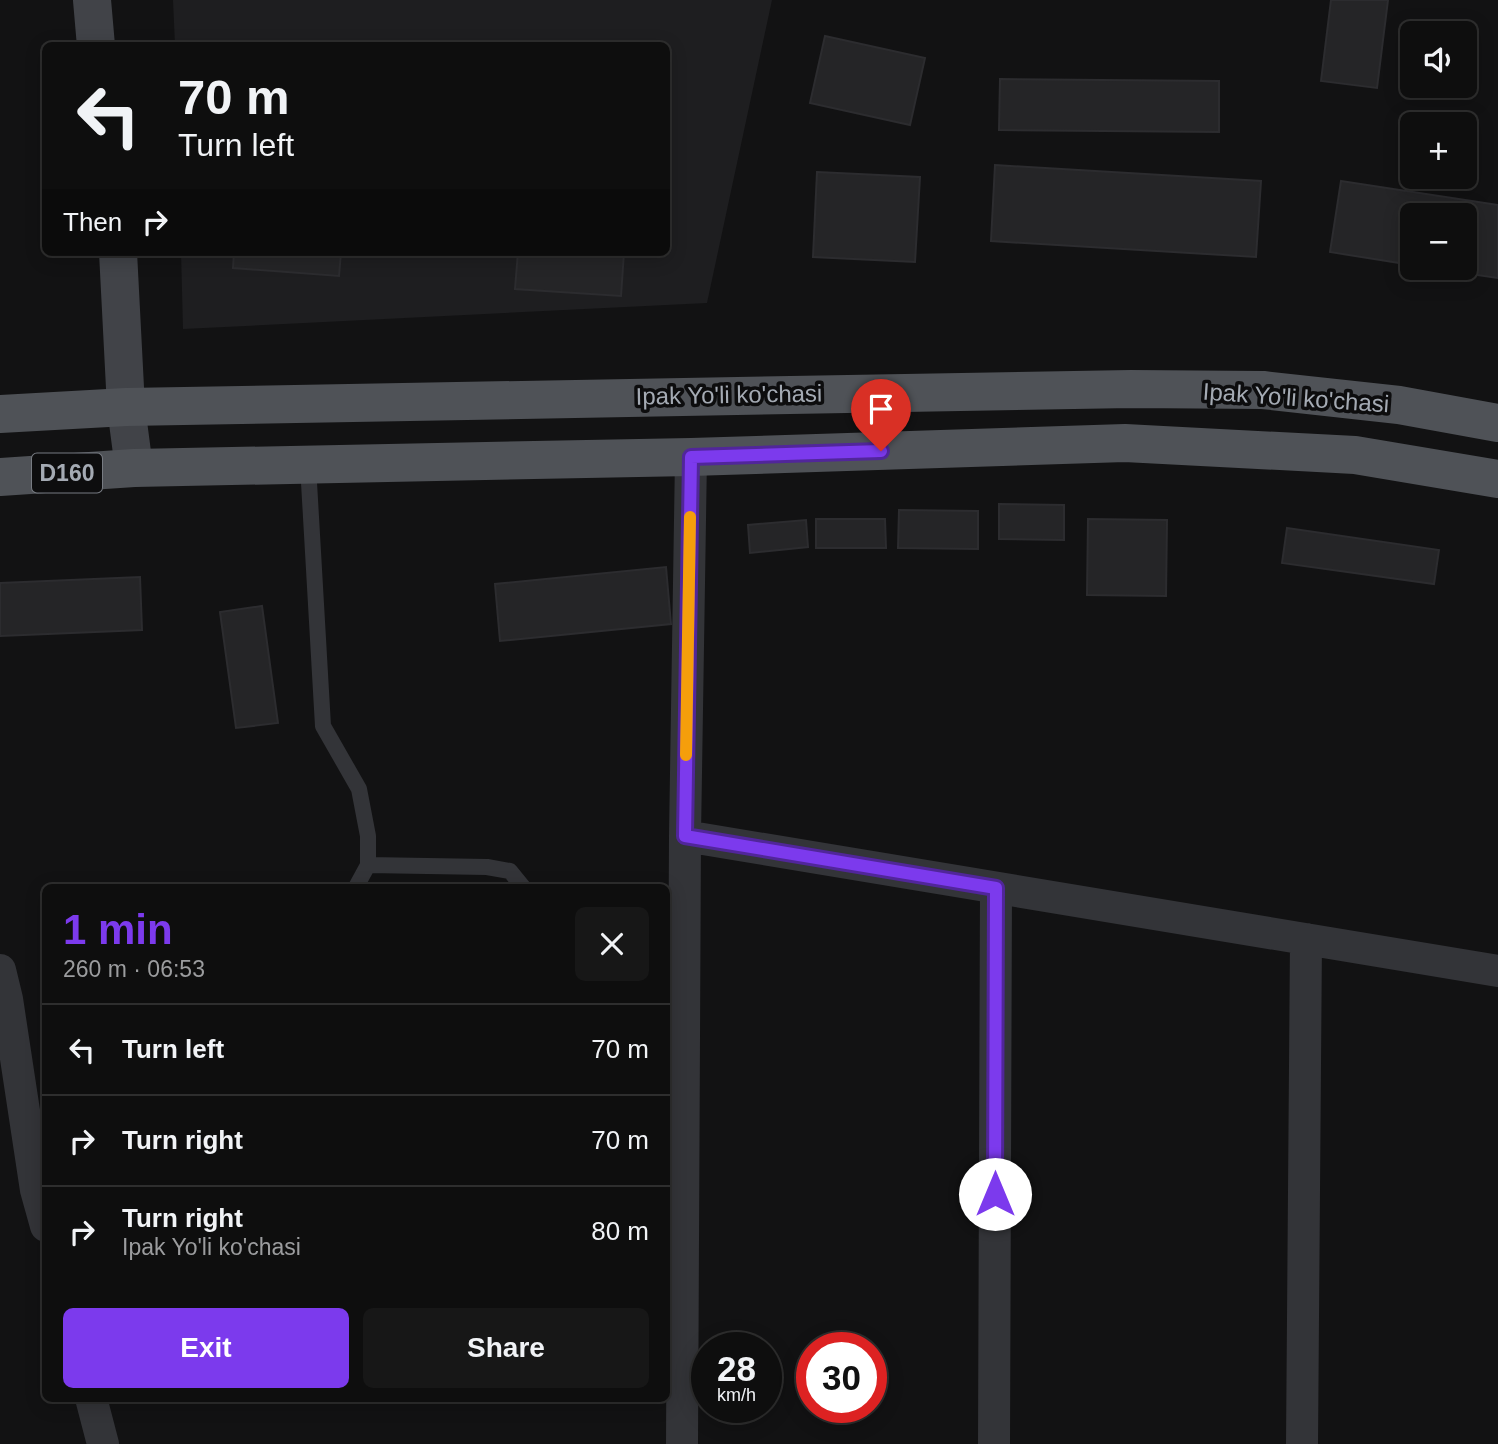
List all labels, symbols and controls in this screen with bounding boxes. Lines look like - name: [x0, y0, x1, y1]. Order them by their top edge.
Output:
- map controls: [1400, 21, 1477, 280]
- button: sound: [1400, 21, 1477, 98]
- icon: left: [63, 70, 154, 161]
- text: 70 m: [178, 70, 290, 124]
- button: +: [1400, 112, 1477, 189]
- text: Turn left: [178, 127, 294, 163]
- icon: right: [136, 203, 174, 241]
- button: −: [1400, 203, 1477, 280]
- text: Then: [63, 207, 122, 237]
- street label: Ipak Yo'li ko'chasi: [1202, 378, 1390, 417]
- street label: Ipak Yo'li ko'chasi: [635, 379, 823, 410]
- pin: [851, 379, 911, 451]
- icon: arrive: [862, 390, 900, 428]
- road number: D160: [32, 453, 102, 492]
- text: 1 min: [63, 906, 173, 953]
- button: close: [575, 907, 649, 981]
- text: 260 m · 06:53: [63, 956, 205, 982]
- icon: left: [63, 1031, 101, 1069]
- text: Turn left: [122, 1034, 224, 1064]
- text: 70 m: [591, 1034, 649, 1064]
- icon: right: [63, 1122, 101, 1160]
- text: Turn right: [122, 1125, 243, 1155]
- text: 70 m: [591, 1125, 649, 1155]
- position arrow: [958, 1157, 1032, 1231]
- text: Turn right: [122, 1203, 243, 1233]
- icon: right: [63, 1213, 101, 1251]
- text: 80 m: [591, 1216, 649, 1246]
- text: Ipak Yo'li ko'chasi: [122, 1234, 301, 1260]
- button: Exit: [63, 1308, 349, 1388]
- button: Share: [363, 1308, 649, 1388]
- speed limit sign: 30: [796, 1332, 887, 1423]
- text: 28: [717, 1349, 756, 1388]
- text: km/h: [717, 1385, 756, 1405]

